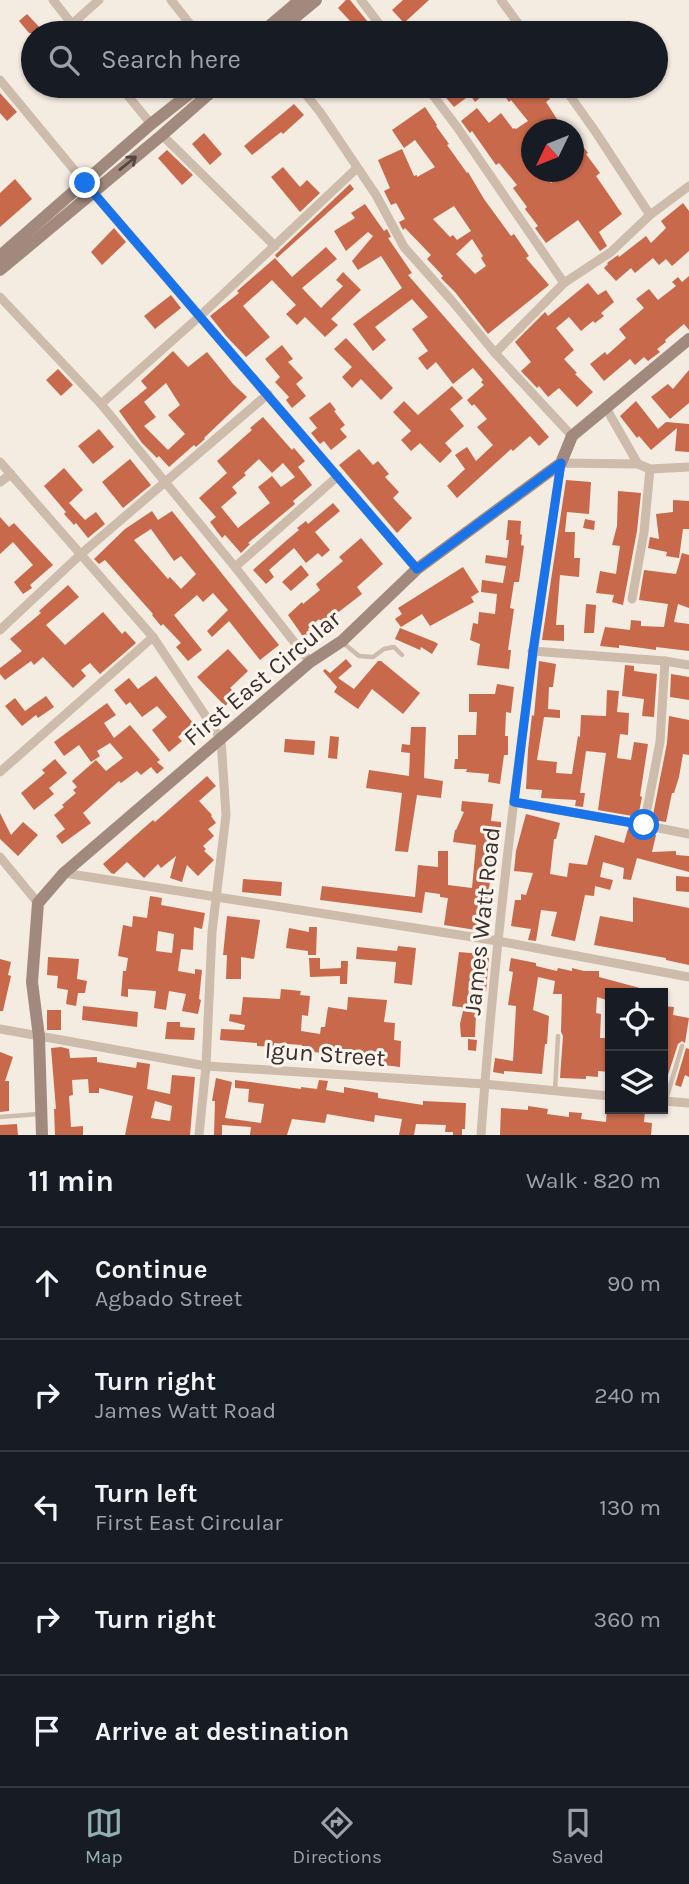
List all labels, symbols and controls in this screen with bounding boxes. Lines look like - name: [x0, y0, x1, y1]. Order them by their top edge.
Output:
- search box: [21, 21, 668, 98]
- icon: search: [45, 41, 83, 79]
- text: Search here: [101, 44, 241, 75]
- north arrow: [521, 119, 584, 182]
- one-way arrow: [118, 155, 136, 171]
- route end: [69, 167, 100, 198]
- street label: First East Circular: [178, 604, 346, 752]
- route start: [628, 809, 659, 840]
- street label: James Watt Road: [458, 826, 506, 1016]
- map controls: [605, 988, 668, 1114]
- button: locate: [605, 988, 668, 1051]
- street label: Igun Street: [264, 1036, 386, 1072]
- button: layers: [605, 1051, 668, 1114]
- text: 11 min: [28, 1163, 114, 1199]
- text: Walk · 820 m: [526, 1167, 661, 1194]
- text: Continue: [95, 1254, 207, 1285]
- icon: ahead: [28, 1264, 66, 1302]
- text: 90 m: [607, 1270, 661, 1297]
- text: Agbado Street: [95, 1285, 242, 1312]
- text: Turn right: [95, 1366, 216, 1397]
- icon: right: [28, 1376, 66, 1414]
- text: 240 m: [594, 1382, 661, 1409]
- text: James Watt Road: [95, 1397, 276, 1424]
- text: Turn left: [95, 1478, 197, 1509]
- icon: left: [28, 1488, 66, 1526]
- text: 130 m: [599, 1494, 661, 1521]
- text: First East Circular: [95, 1509, 283, 1536]
- icon: right: [28, 1600, 66, 1638]
- text: Turn right: [95, 1604, 216, 1635]
- text: 360 m: [594, 1606, 661, 1633]
- icon: arrive: [28, 1712, 66, 1750]
- text: Arrive at destination: [95, 1716, 349, 1747]
- tab: Map: [85, 1804, 123, 1868]
- tab: Directions: [293, 1804, 382, 1868]
- tab: Saved: [552, 1804, 604, 1868]

